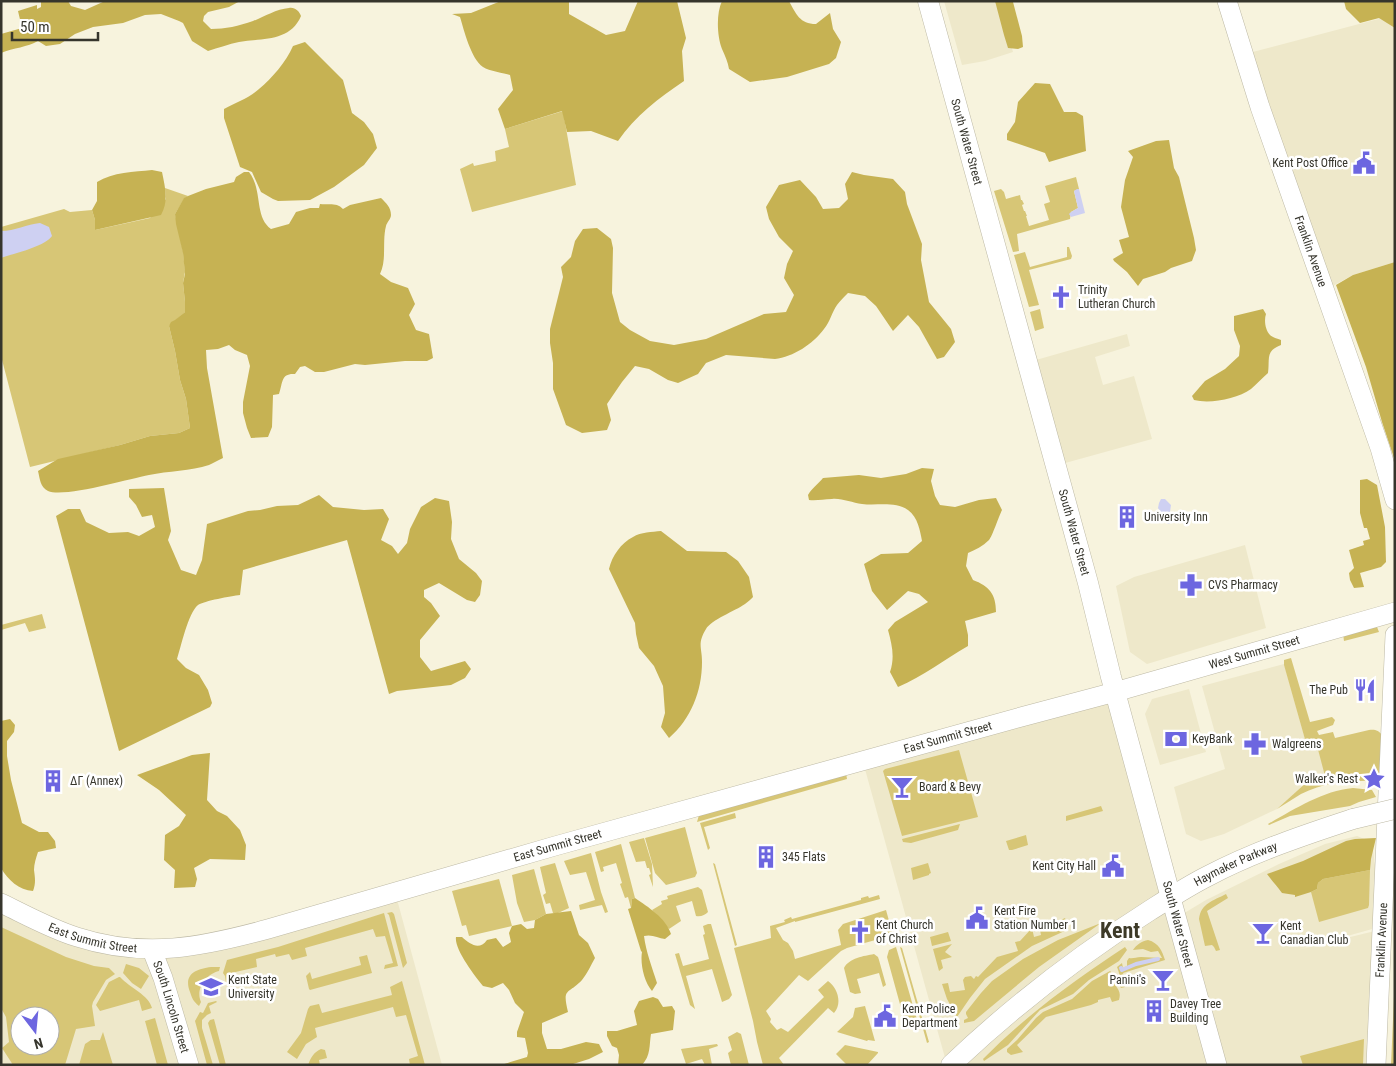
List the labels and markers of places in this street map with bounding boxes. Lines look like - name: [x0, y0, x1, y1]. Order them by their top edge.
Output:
- public building icon: Kent Post Office: [1351, 150, 1377, 176]
- place label: Kent Post Office: [1272, 156, 1348, 170]
- place label: Trinity Lutheran Church: [1078, 283, 1155, 311]
- church icon: Trinity Lutheran Church: [1048, 284, 1074, 310]
- building icon: University Inn: [1114, 504, 1140, 530]
- place label: University Inn: [1144, 510, 1208, 524]
- pharmacy icon: CVS Pharmacy: [1178, 572, 1204, 598]
- place label: CVS Pharmacy: [1208, 578, 1278, 592]
- restaurant icon: The Pub: [1352, 677, 1378, 703]
- place label: The Pub: [1309, 683, 1348, 697]
- bank icon: KeyBank: [1163, 726, 1189, 752]
- pharmacy icon: Walgreens: [1242, 731, 1268, 757]
- place label: KeyBank: [1192, 732, 1233, 746]
- place label: Walgreens: [1272, 737, 1321, 751]
- place icon: Walker's Rest: [1361, 766, 1387, 792]
- building icon: ΔΓ (Annex): [40, 768, 66, 794]
- place label: Walker's Rest: [1295, 772, 1358, 786]
- place label: ΔΓ (Annex): [70, 774, 123, 788]
- bar icon: Board & Bevy: [889, 774, 915, 800]
- place label: Board & Bevy: [919, 780, 981, 794]
- building icon: 345 Flats: [753, 844, 779, 870]
- place label: 345 Flats: [782, 850, 826, 864]
- public building icon: Kent City Hall: [1100, 853, 1126, 879]
- place label: Kent City Hall: [1032, 859, 1096, 873]
- place label: Kent Fire Station Number 1: [994, 904, 1077, 932]
- public building icon: Kent Fire Station Number 1: [964, 905, 990, 931]
- place label: Kent Church of Christ: [876, 918, 934, 946]
- church icon: Kent Church of Christ: [847, 919, 873, 945]
- place label: Kent Canadian Club: [1280, 919, 1348, 947]
- bar icon: Kent Canadian Club: [1250, 920, 1276, 946]
- bar icon: Panini's: [1150, 967, 1176, 993]
- place label: Kent State University: [228, 973, 277, 1001]
- place label: Panini's: [1109, 973, 1146, 987]
- school or university icon: Kent State University: [198, 974, 224, 1000]
- place label: Davey Tree Building: [1170, 997, 1222, 1025]
- building icon: Davey Tree Building: [1141, 998, 1167, 1024]
- place label: Kent Police Department: [902, 1002, 958, 1030]
- public building icon: Kent Police Department: [872, 1003, 898, 1029]

